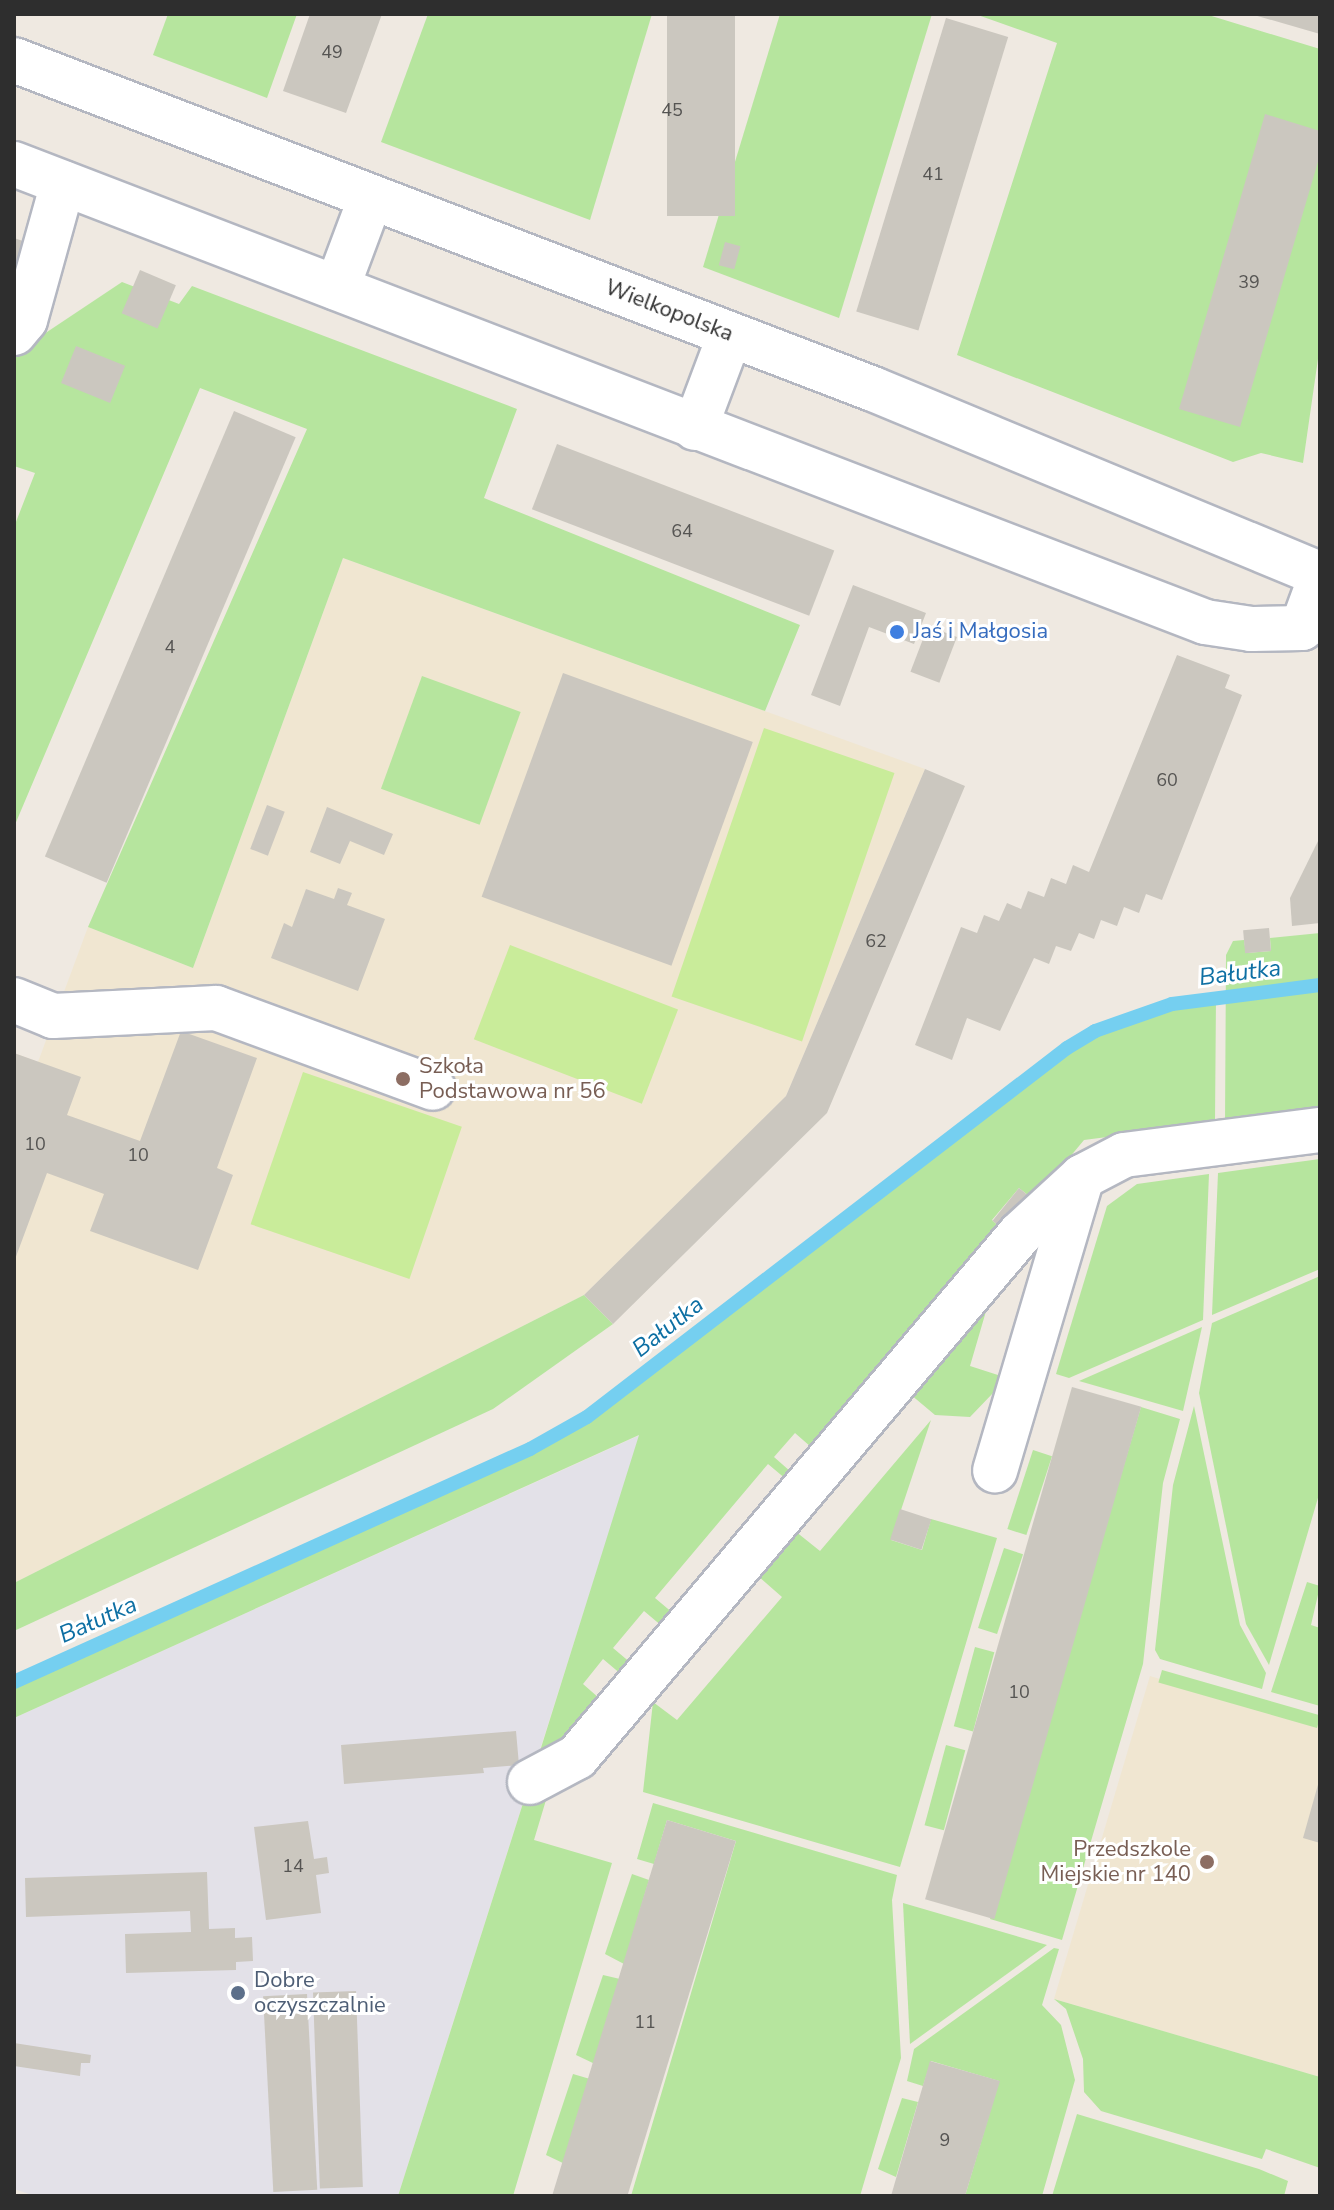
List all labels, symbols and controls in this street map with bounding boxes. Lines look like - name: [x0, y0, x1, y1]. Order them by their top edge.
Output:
- house number: 49: [321, 41, 343, 63]
- house number: 45: [661, 99, 683, 121]
- house number: 41: [922, 163, 944, 185]
- house number: 39: [1238, 271, 1260, 293]
- street label: Wielkopolska: [601, 274, 737, 348]
- house number: 64: [671, 520, 693, 542]
- place label: Jaś i Małgosia: [913, 619, 1048, 645]
- marker: Jaś i Małgosia: [888, 623, 906, 641]
- house number: 4: [165, 636, 175, 658]
- house number: 60: [1156, 769, 1178, 791]
- house number: 62: [865, 930, 887, 952]
- water label: Bałutka: [1197, 954, 1283, 992]
- place label: Szkoła Podstawowa nr 56: [419, 1053, 606, 1104]
- marker: Szkoła Podstawowa nr 56: [394, 1070, 412, 1088]
- house number: 10: [24, 1133, 46, 1155]
- house number: 10: [127, 1144, 149, 1166]
- water label: Bałutka: [627, 1290, 709, 1364]
- water label: Bałutka: [54, 1590, 142, 1650]
- house number: 10: [1008, 1681, 1030, 1703]
- place label: Przedszkole Miejskie nr 140: [1041, 1836, 1191, 1888]
- marker: Przedszkole Miejskie nr 140: [1198, 1853, 1216, 1871]
- house number: 14: [282, 1855, 304, 1877]
- place label: Dobre oczyszczalnie: [254, 1967, 386, 2018]
- marker: Dobre oczyszczalnie: [229, 1984, 247, 2002]
- house number: 11: [634, 2011, 656, 2033]
- house number: 9: [940, 2129, 950, 2151]

